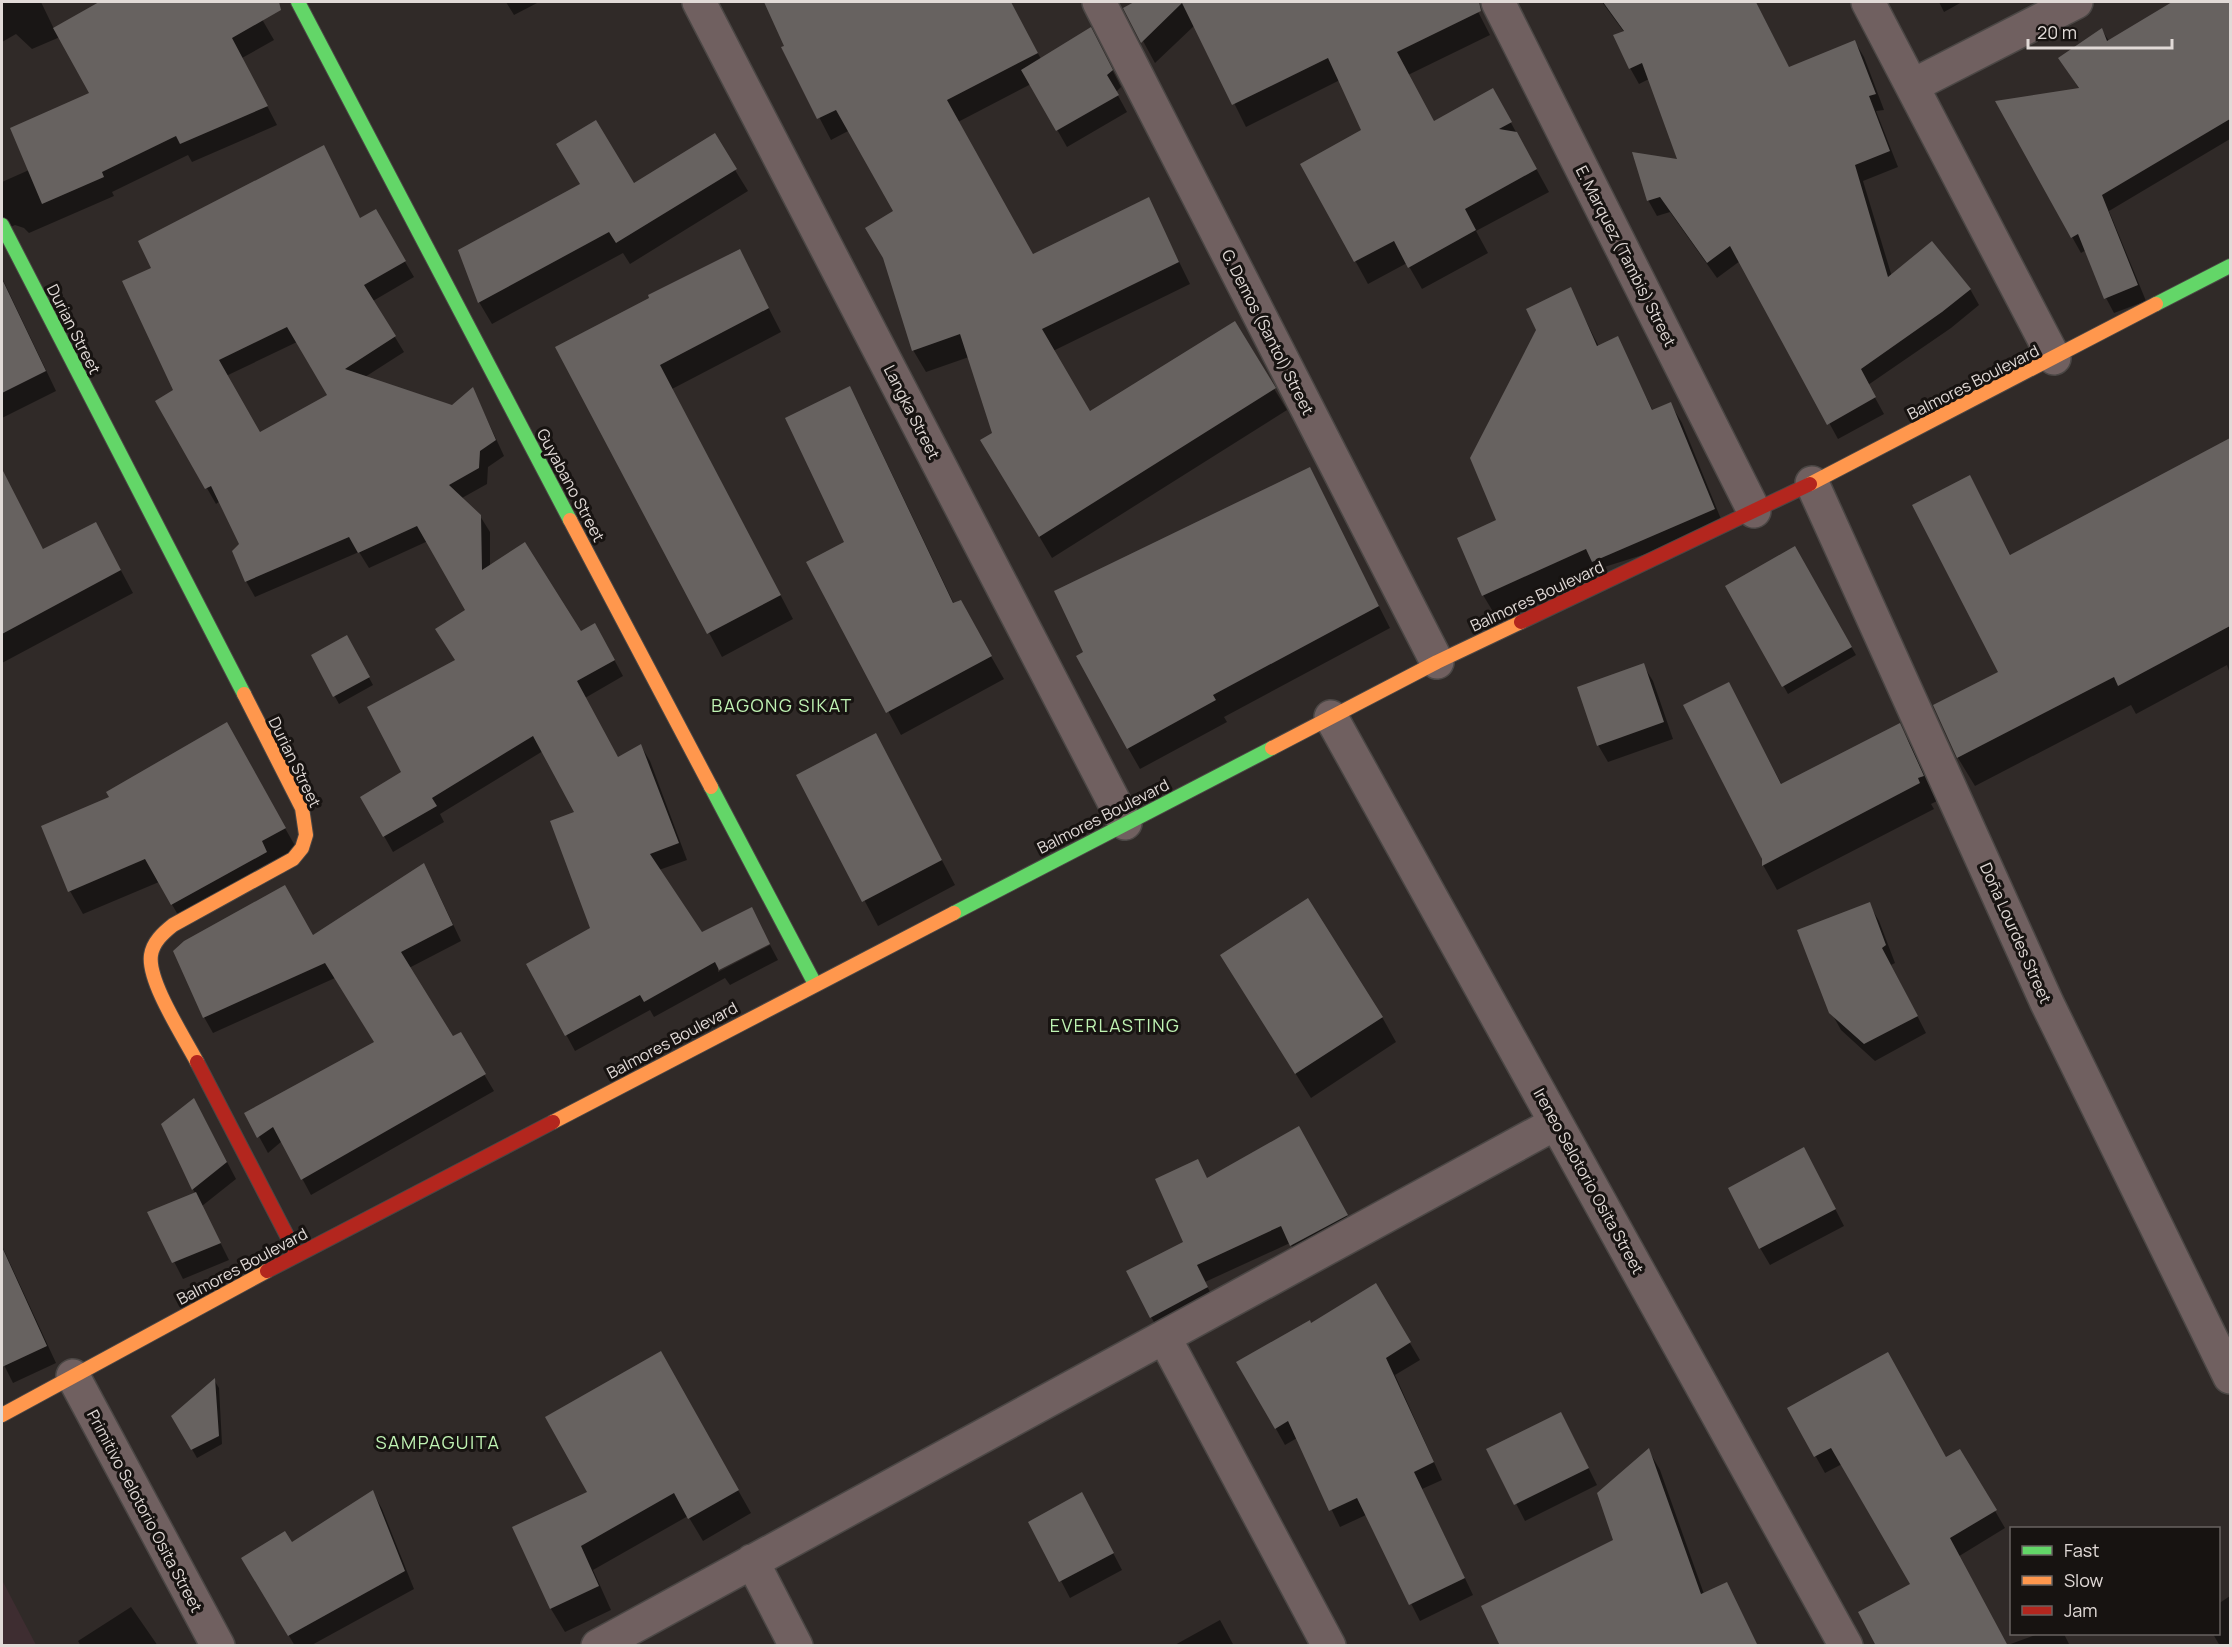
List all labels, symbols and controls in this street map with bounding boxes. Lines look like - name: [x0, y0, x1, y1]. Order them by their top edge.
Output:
- scale bar: [2028, 12, 2172, 50]
- text: 20 m: [2037, 20, 2077, 44]
- street label: E. Marquez (Tambis) Street: [1571, 162, 1681, 350]
- street label: G. Demos (Santol) Street: [1217, 246, 1319, 418]
- street label: Durian Street: [42, 280, 106, 378]
- street label: Balmores Boulevard: [1903, 339, 2043, 425]
- street label: Langka Street: [879, 361, 945, 463]
- street label: Guyabano Street: [532, 425, 610, 545]
- street label: Balmores Boulevard: [1467, 555, 1607, 637]
- district label: BAGONG SIKAT: [711, 693, 853, 717]
- street label: Durian Street: [264, 713, 326, 811]
- street label: Balmores Boulevard: [1033, 773, 1173, 859]
- street label: Doña Lourdes Street: [1975, 859, 2057, 1007]
- street label: Balmores Boulevard: [603, 996, 741, 1084]
- district label: EVERLASTING: [1050, 1013, 1180, 1037]
- street label: Ireneo Selotorio Osita Street: [1529, 1084, 1649, 1278]
- street label: Balmores Boulevard: [173, 1222, 311, 1310]
- street label: Primitivo Selotorio Osita Street: [82, 1406, 208, 1616]
- district label: SAMPAGUITA: [376, 1430, 500, 1454]
- legend: [2010, 1527, 2220, 1635]
- text: Fast: [2064, 1538, 2099, 1562]
- text: Slow: [2064, 1568, 2104, 1592]
- text: Jam: [2064, 1598, 2098, 1622]

